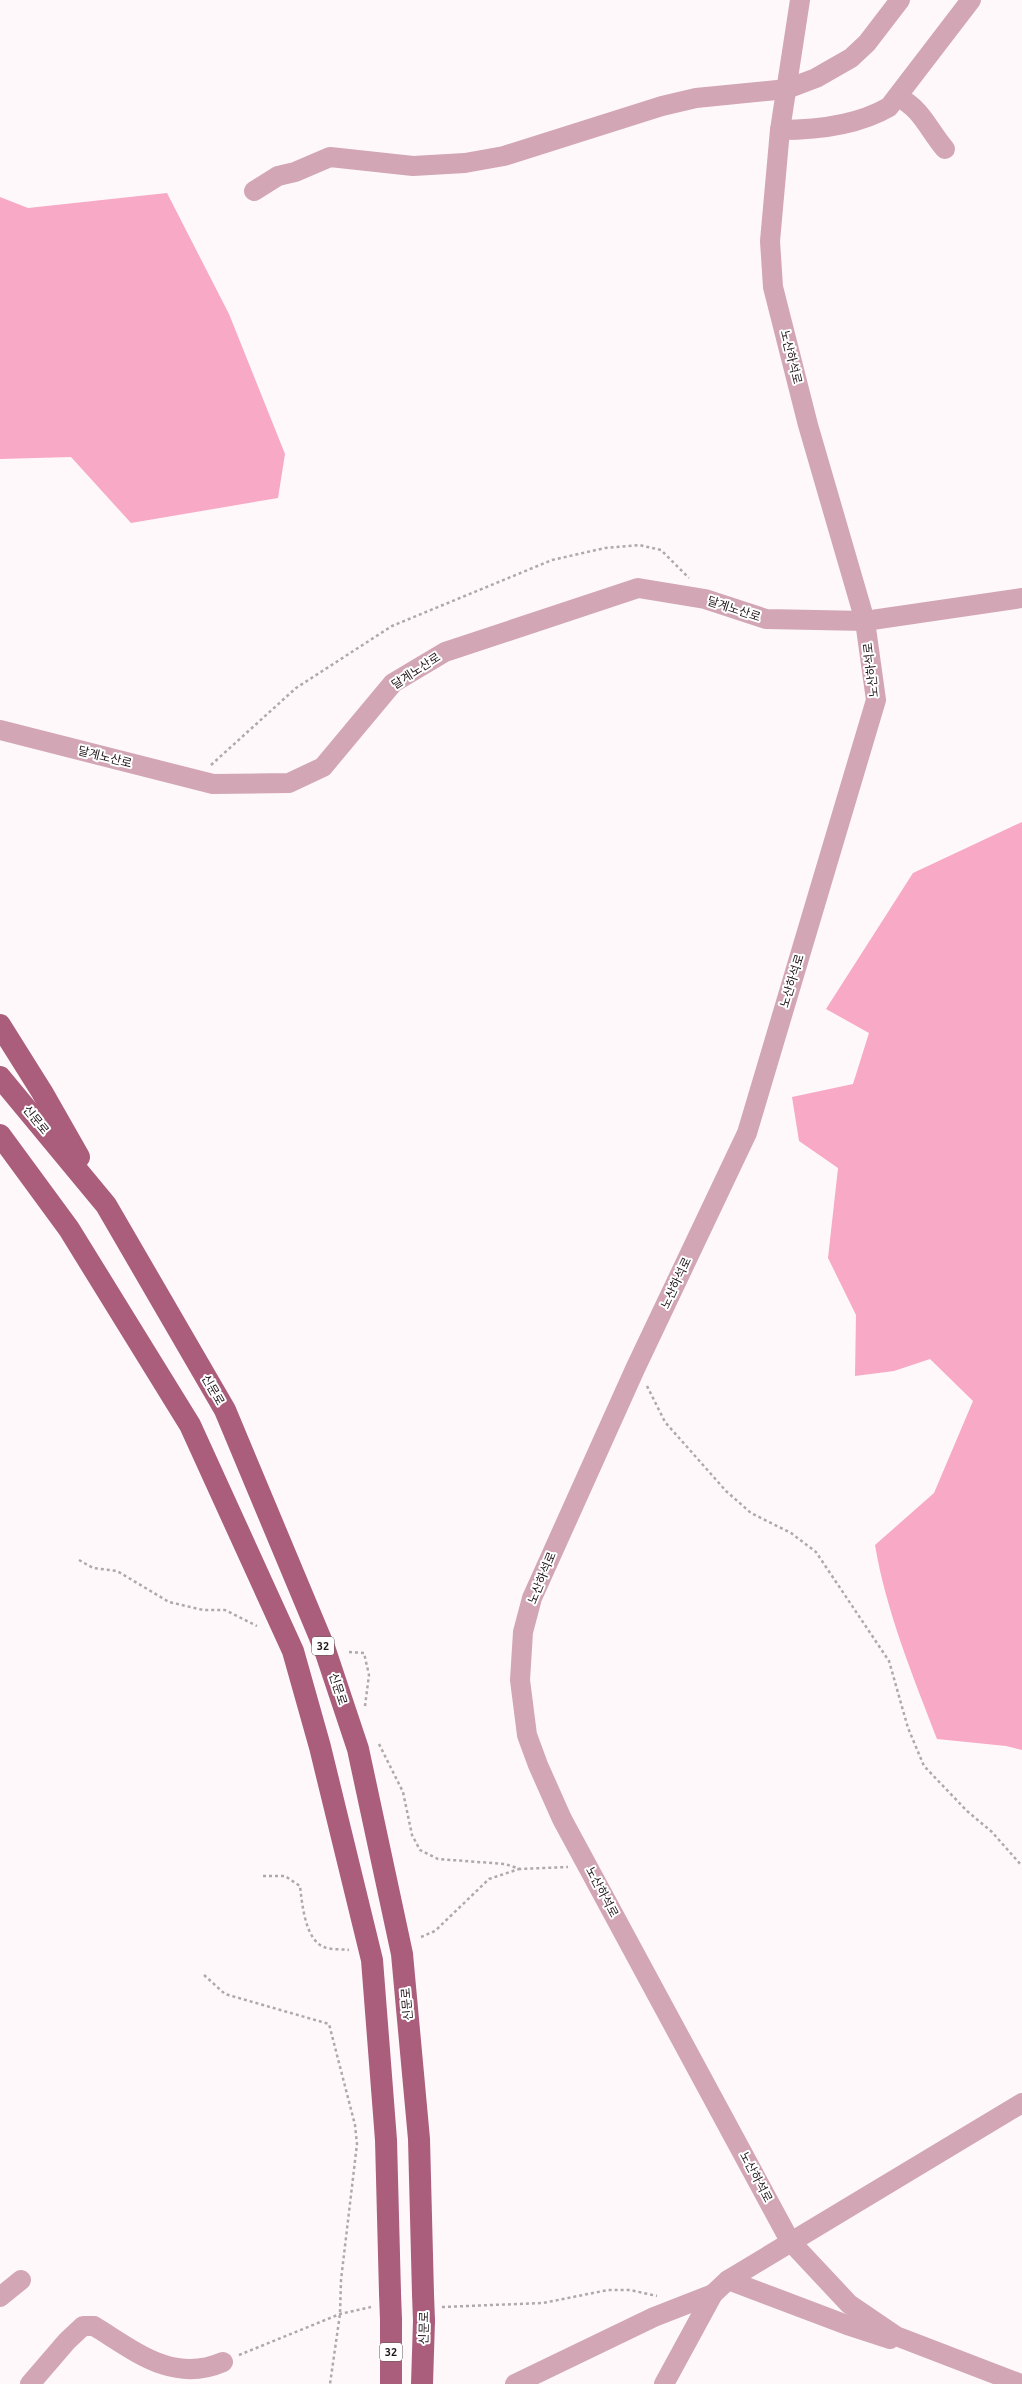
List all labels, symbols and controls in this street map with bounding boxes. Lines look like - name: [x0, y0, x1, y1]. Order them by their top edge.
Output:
- street label: 노산하석로: [779, 329, 804, 385]
- street label: 달계노산로: [706, 594, 762, 623]
- street label: 노산하석로: [861, 642, 880, 698]
- street label: 달계노산로: [389, 650, 442, 691]
- street label: 달계노산로: [77, 744, 133, 769]
- street label: 노산하석로: [777, 953, 806, 1009]
- street label: 신문로: [21, 1103, 52, 1137]
- street label: 노산하석로: [658, 1255, 693, 1311]
- street label: 신문로: [200, 1372, 227, 1407]
- street label: 노산하석로: [525, 1550, 558, 1606]
- road number: 32: [312, 1637, 334, 1655]
- street label: 신문로: [327, 1671, 350, 1707]
- street label: 노산하석로: [584, 1864, 621, 1919]
- street label: 신문로: [399, 1987, 414, 2021]
- street label: 노산하석로: [738, 2149, 775, 2204]
- street label: 신문로: [417, 2311, 430, 2345]
- road number: 32: [380, 2343, 402, 2361]

